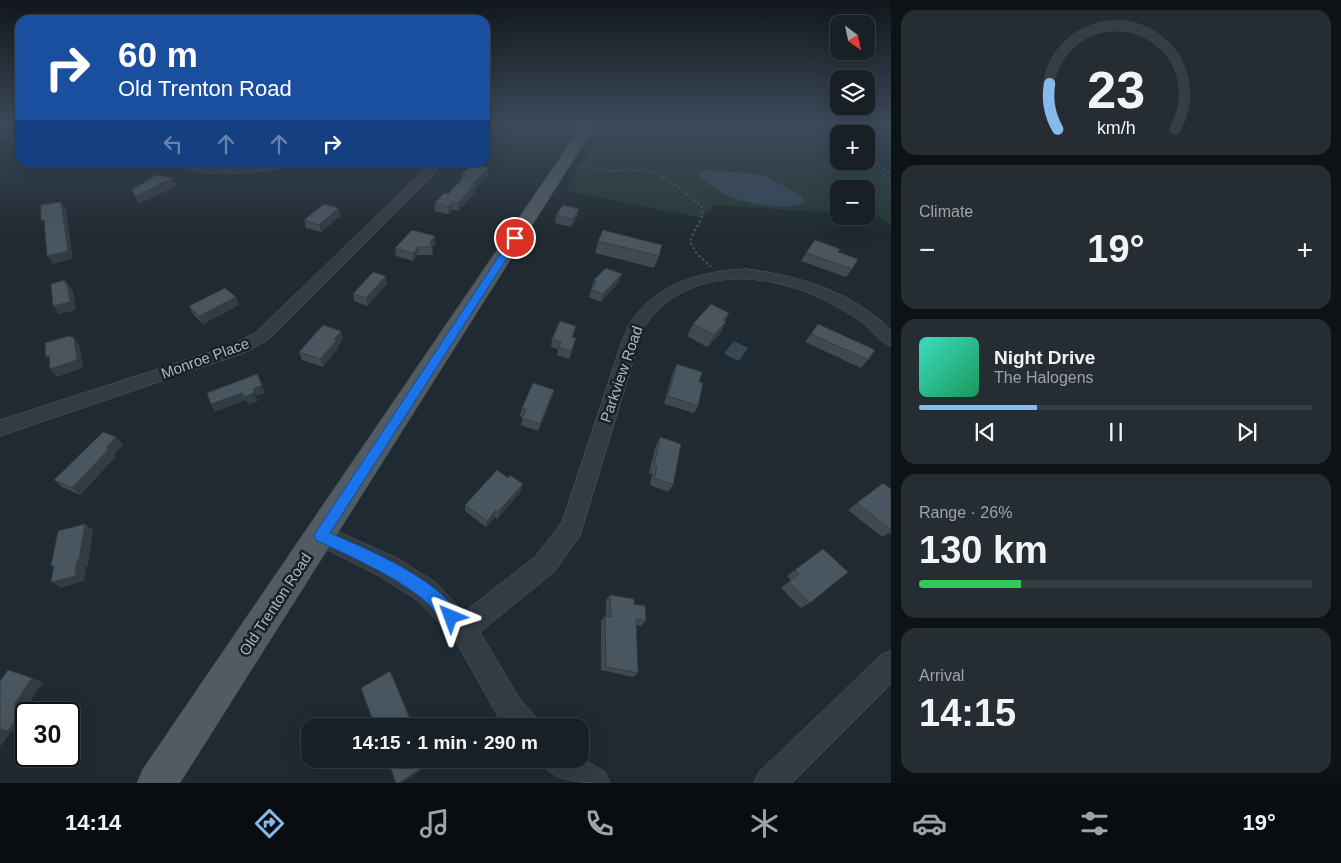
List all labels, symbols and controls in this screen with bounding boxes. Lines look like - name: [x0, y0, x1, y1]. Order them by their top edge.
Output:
- north arrow: [830, 15, 875, 60]
- map controls: [830, 15, 875, 225]
- icon: right: [35, 35, 100, 100]
- text: 60 m: [118, 35, 198, 74]
- text: 23: [1087, 61, 1145, 119]
- button: layers: [830, 70, 875, 115]
- text: Old Trenton Road: [118, 76, 292, 101]
- text: km/h: [1097, 118, 1135, 138]
- button: +: [830, 125, 875, 170]
- icon: left: [159, 130, 187, 158]
- icon: ahead: [212, 130, 240, 158]
- icon: ahead: [265, 130, 293, 158]
- icon: right: [318, 130, 346, 158]
- button: −: [830, 180, 875, 225]
- text: Climate: [919, 203, 973, 220]
- pin: [494, 217, 536, 259]
- icon: arrive: [501, 224, 529, 252]
- text: 19°: [1087, 228, 1145, 270]
- text: −: [919, 234, 935, 265]
- text: +: [1297, 234, 1313, 265]
- street label: Parkview Road: [597, 324, 645, 424]
- street label: Monroe Place: [159, 334, 251, 382]
- text: Night Drive: [994, 347, 1095, 368]
- text: The Halogens: [994, 369, 1094, 386]
- icon: previous: [971, 418, 999, 446]
- icon: pause: [1102, 418, 1130, 446]
- icon: next: [1233, 418, 1261, 446]
- text: Range · 26%: [919, 504, 1012, 521]
- text: 130 km: [919, 529, 1048, 571]
- street label: Old Trenton Road: [236, 550, 314, 658]
- position arrow: [424, 590, 476, 642]
- text: Arrival: [919, 667, 964, 684]
- text: 14:15: [919, 692, 1016, 734]
- speed limit sign: 30: [15, 702, 80, 767]
- text: 14:15 · 1 min · 290 m: [352, 732, 538, 753]
- icon: directions: [252, 806, 287, 841]
- icon: music: [417, 806, 452, 841]
- icon: phone: [582, 806, 617, 841]
- icon: climate: [747, 806, 782, 841]
- icon: car: [912, 806, 947, 841]
- icon: filters: [1077, 806, 1112, 841]
- text: 14:14: [65, 810, 121, 835]
- text: 19°: [1243, 810, 1276, 835]

